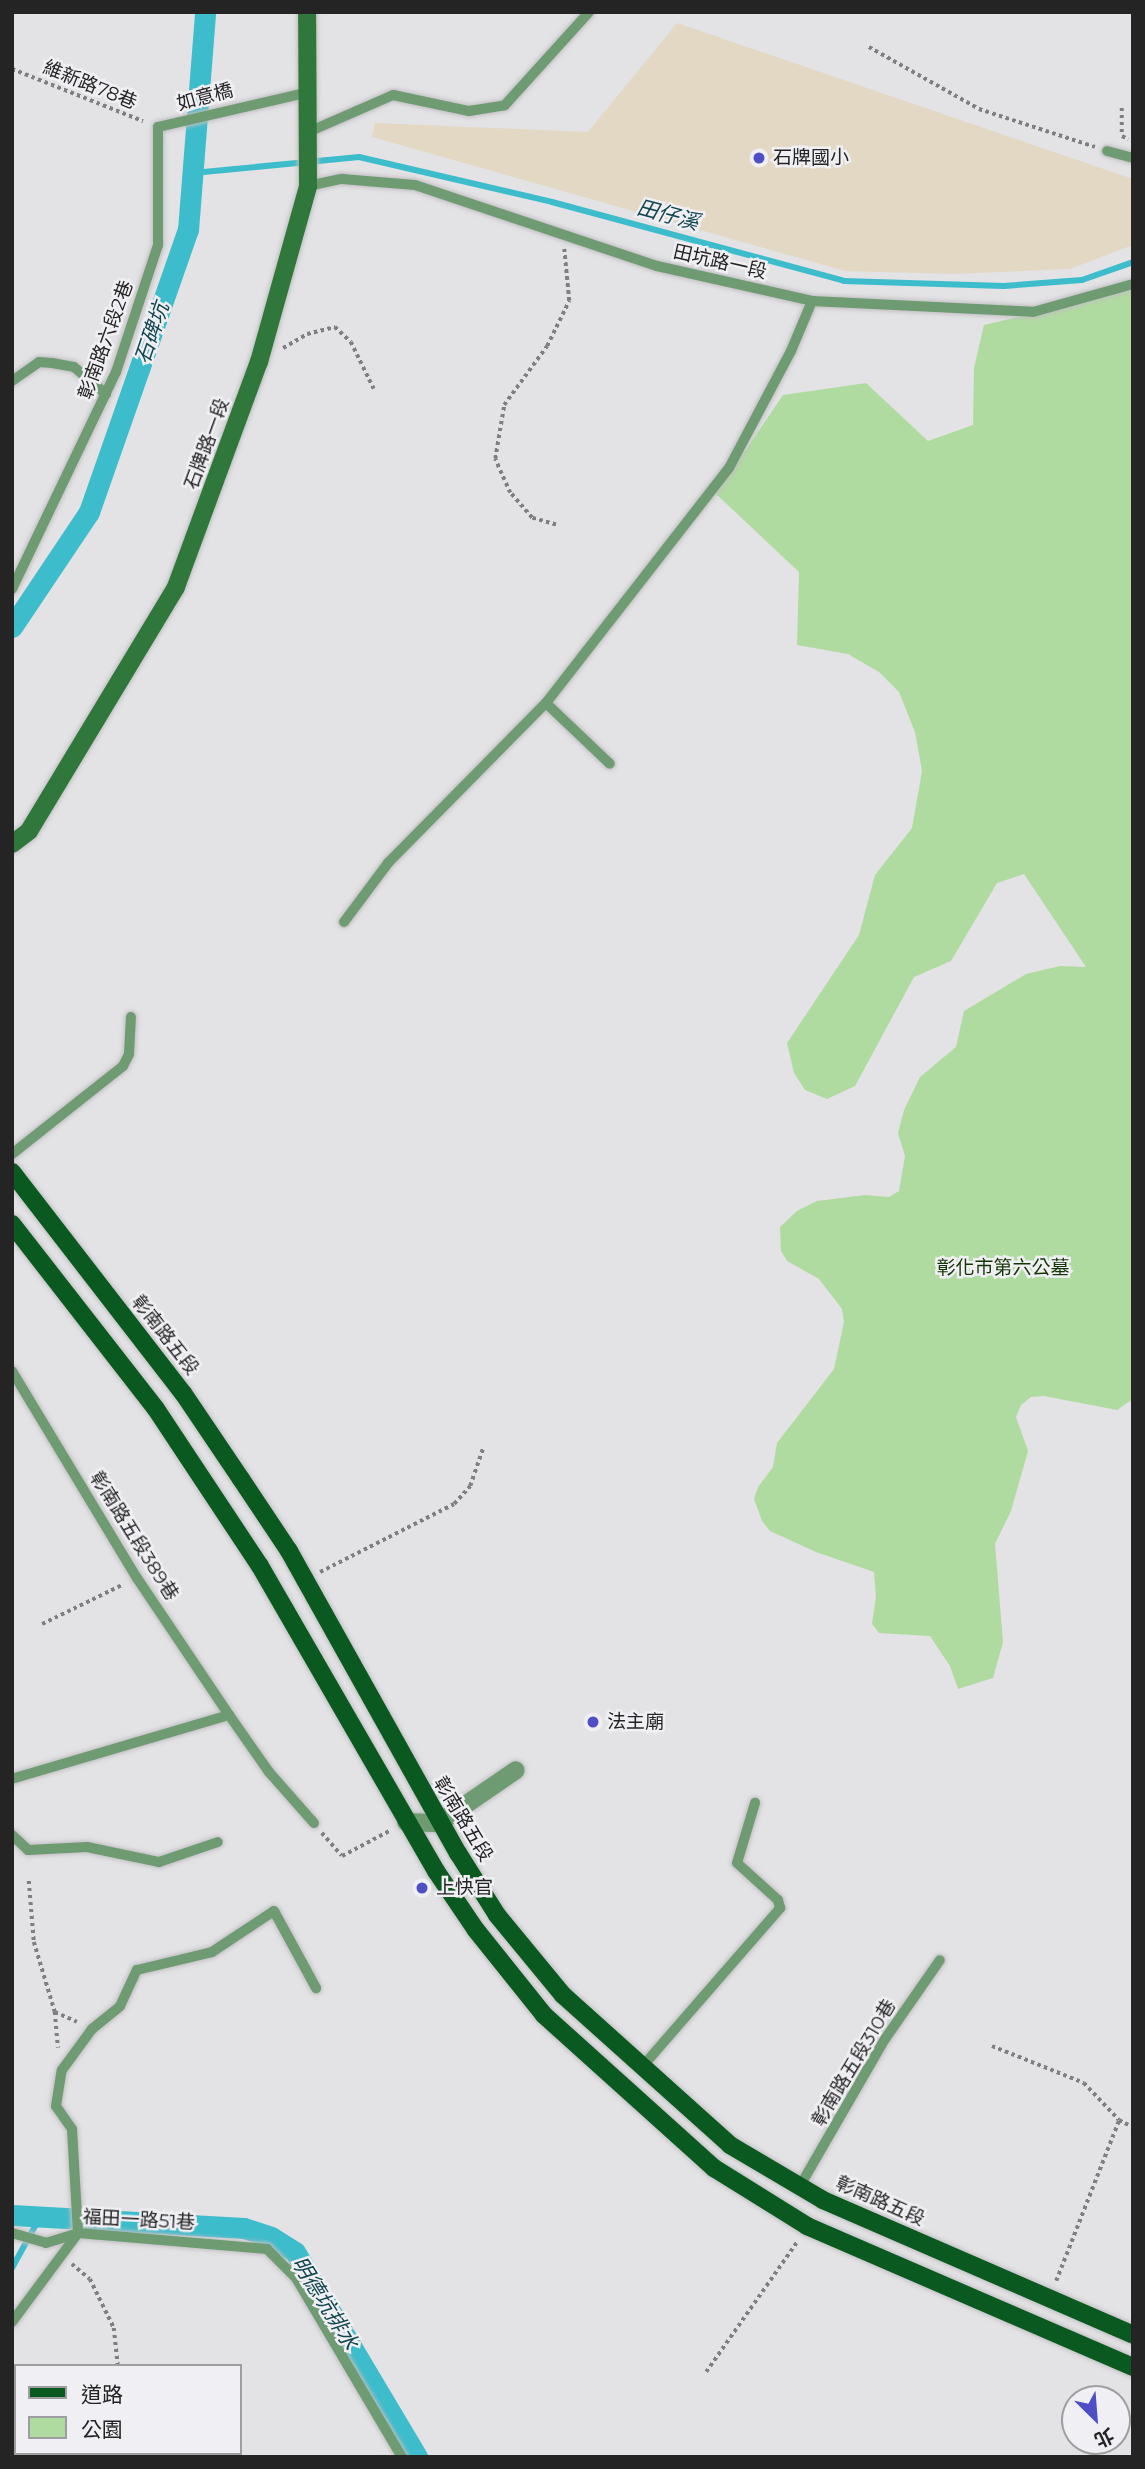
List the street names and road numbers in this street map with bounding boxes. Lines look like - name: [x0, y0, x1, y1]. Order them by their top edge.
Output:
- street label: 維新路78巷: [40, 56, 140, 114]
- street label: 如意橋: [175, 79, 235, 115]
- street label: 田坑路一段: [671, 240, 769, 284]
- street label: 彰南路六段2巷: [74, 277, 138, 403]
- street label: 石牌路一段: [180, 395, 234, 493]
- street label: 彰南路五段: [127, 1291, 203, 1379]
- street label: 彰南路五段389巷: [85, 1467, 183, 1605]
- street label: 彰南路五段: [429, 1772, 497, 1866]
- street label: 彰南路五段310巷: [807, 1995, 901, 2131]
- street label: 彰南路五段: [832, 2171, 928, 2231]
- street label: 福田一路51巷: [82, 2206, 196, 2234]

